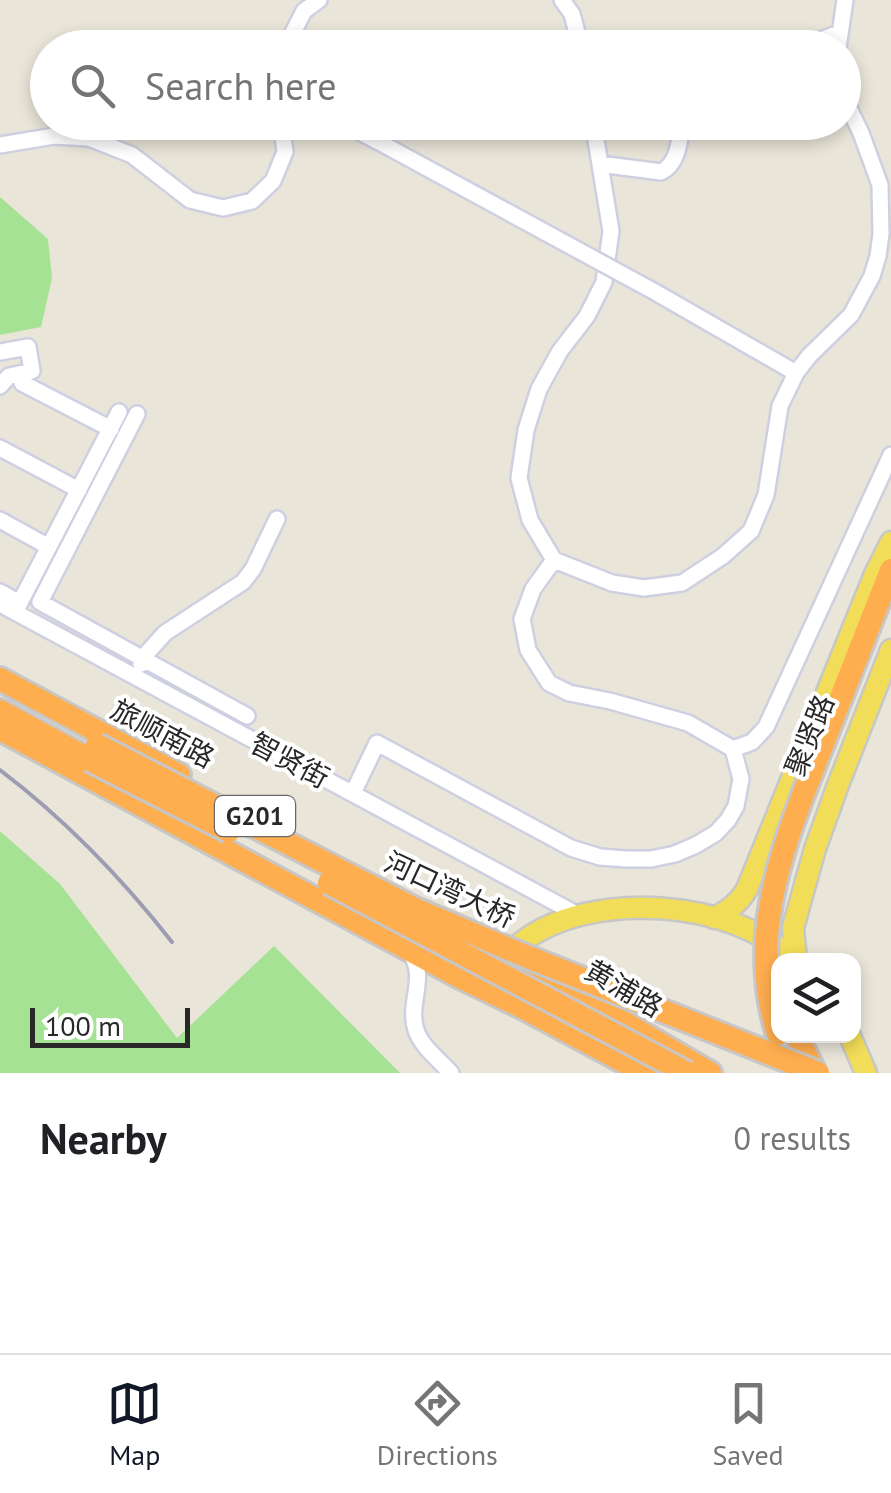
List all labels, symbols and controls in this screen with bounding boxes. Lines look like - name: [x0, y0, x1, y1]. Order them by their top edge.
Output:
- search box: [30, 30, 861, 140]
- icon: search: [65, 58, 120, 113]
- text: Search here: [145, 61, 337, 110]
- street label: 聚贤路: [776, 689, 842, 781]
- street label: 旅顺南路: [105, 690, 221, 776]
- street label: 智贤街: [244, 724, 336, 796]
- road number: G201: [215, 796, 295, 836]
- street label: 河口湾大桥: [379, 843, 521, 935]
- street label: 黄浦路: [578, 951, 670, 1025]
- map controls: [771, 953, 861, 1043]
- button: layers: [771, 953, 861, 1043]
- scale bar: [30, 1003, 190, 1048]
- text: 100 m: [45, 1007, 121, 1044]
- text: Nearby: [40, 1111, 167, 1166]
- text: 0 results: [733, 1117, 851, 1159]
- tab: Map: [107, 1376, 162, 1473]
- tab: Directions: [377, 1376, 498, 1473]
- tab: Saved: [712, 1376, 784, 1473]

